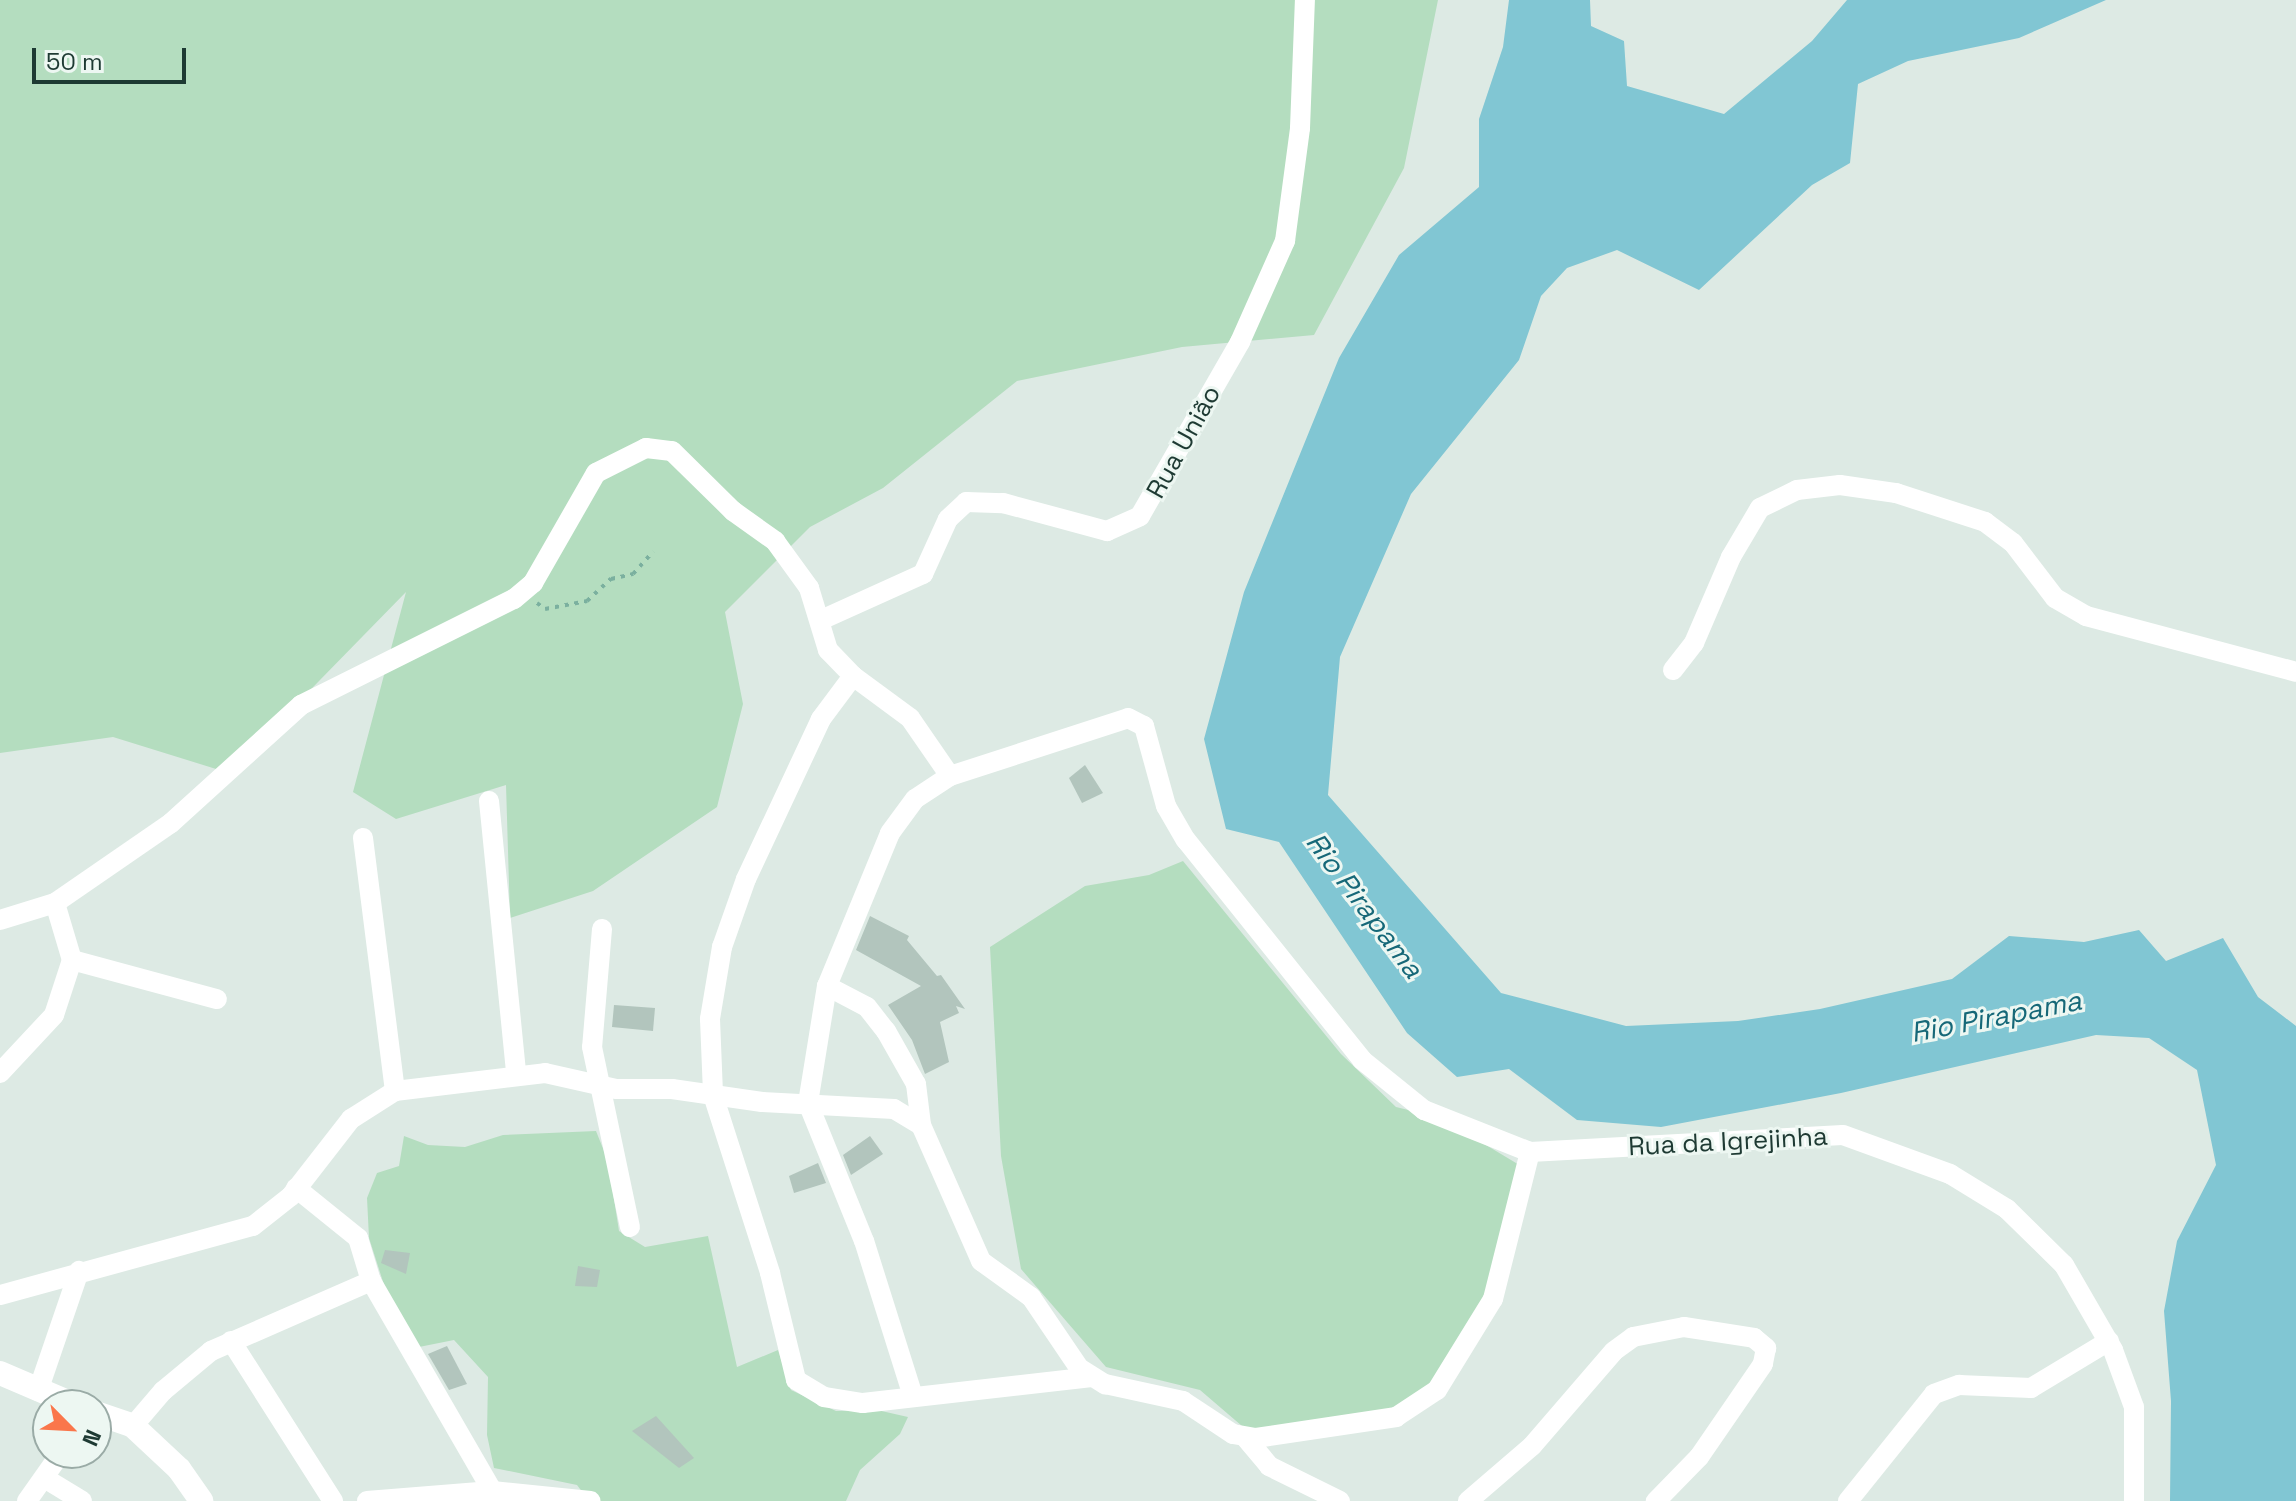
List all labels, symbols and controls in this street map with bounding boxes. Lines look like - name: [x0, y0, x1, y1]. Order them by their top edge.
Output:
- scale bar: [36, 32, 190, 82]
- text: 50 m: [46, 46, 103, 77]
- street label: Rua União: [1140, 380, 1228, 504]
- water label: Rio Pirapama: [1299, 826, 1431, 984]
- water label: Rio Pirapama: [1908, 983, 2084, 1049]
- street label: Rua da Igrejinha: [1627, 1121, 1829, 1163]
- north arrow: [32, 1389, 112, 1469]
- text: N: [76, 1426, 108, 1450]

